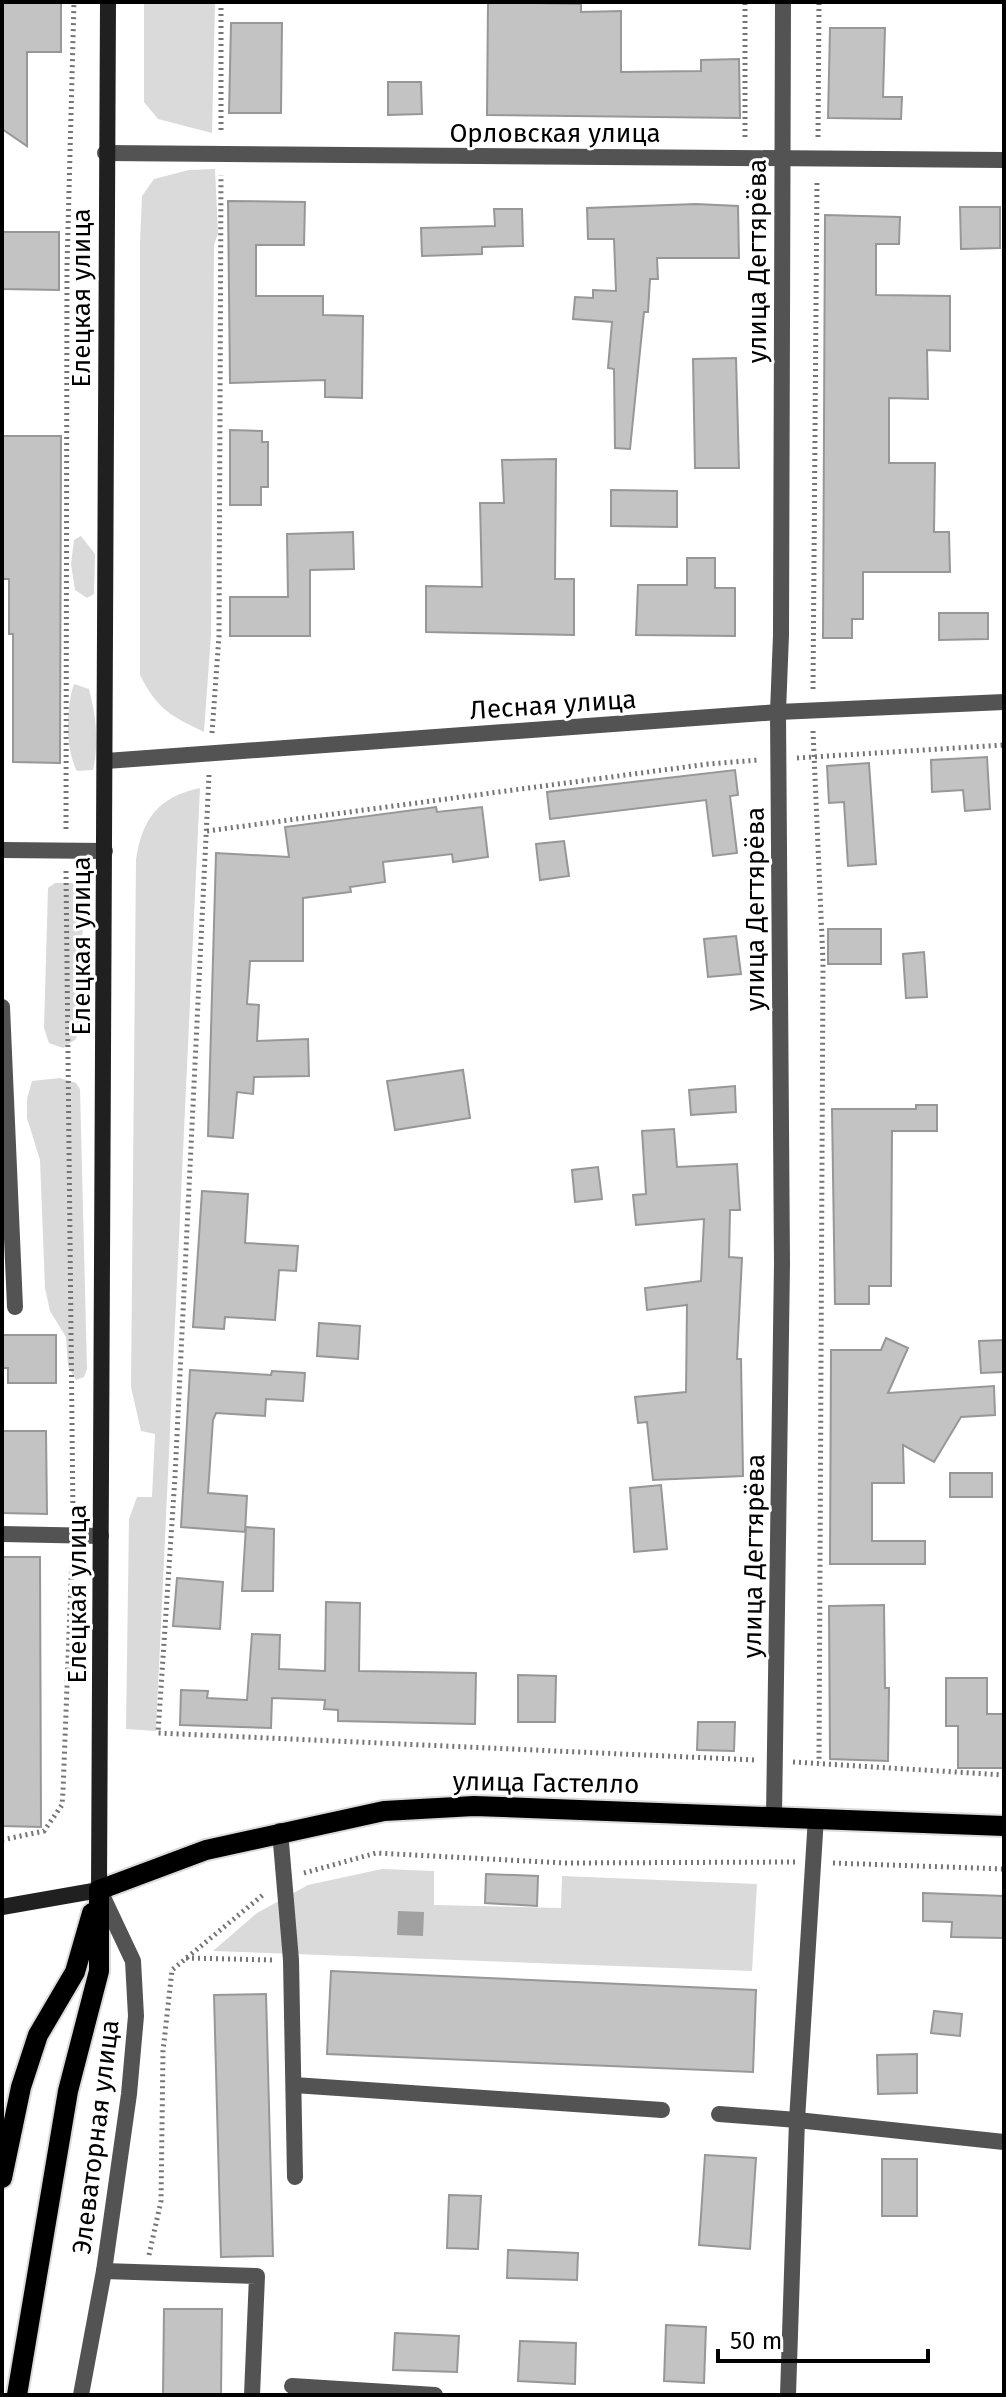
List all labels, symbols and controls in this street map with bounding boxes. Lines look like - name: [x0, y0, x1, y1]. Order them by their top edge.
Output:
- street label: Орловская улица: [449, 118, 661, 149]
- street label: улица Дегтярёва: [742, 159, 773, 363]
- street label: Елецкая улица: [66, 208, 97, 388]
- street label: Лесная улица: [469, 684, 637, 726]
- street label: улица Дегтярёва: [740, 807, 771, 1011]
- street label: Елецкая улица: [66, 856, 97, 1036]
- street label: улица Дегтярёва: [737, 1453, 771, 1659]
- street label: Елецкая улица: [62, 1504, 93, 1684]
- street label: улица Гастелло: [452, 1766, 640, 1800]
- street label: Элеваторная улица: [66, 2018, 126, 2256]
- scale bar: [718, 2313, 928, 2363]
- text: 50 m: [730, 2327, 782, 2355]

